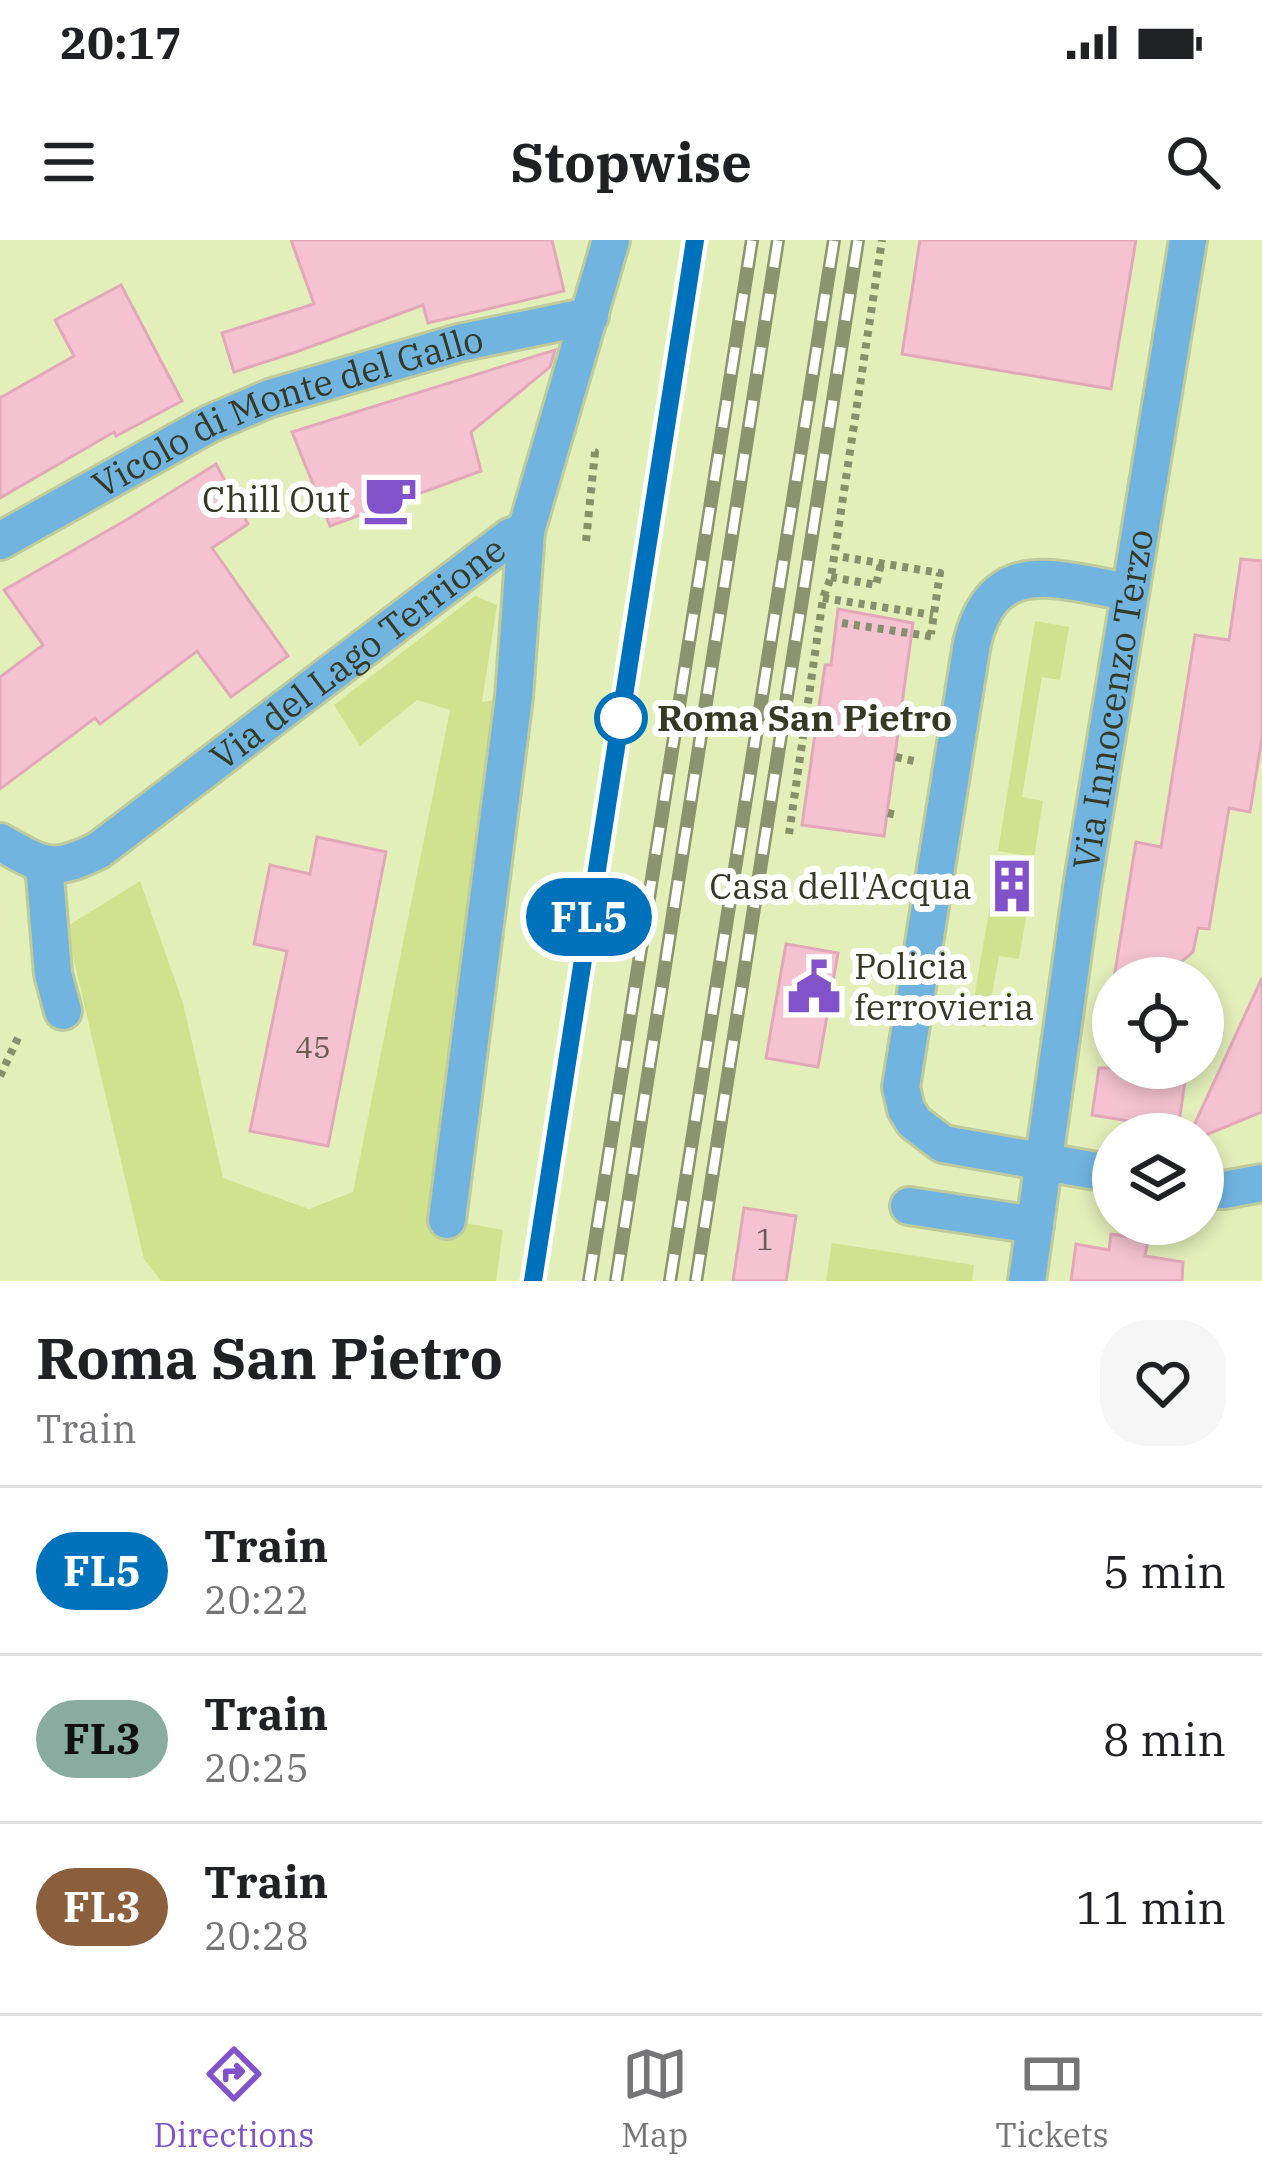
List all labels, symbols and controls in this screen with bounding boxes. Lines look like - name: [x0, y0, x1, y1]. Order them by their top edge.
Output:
- text: 20:17: [60, 13, 182, 71]
- text: Stopwise: [510, 127, 752, 197]
- icon: menu: [36, 129, 102, 195]
- icon: search: [1160, 129, 1226, 195]
- street label: Vicolo di Monte del Gallo: [84, 315, 487, 508]
- cafe icon: Chill Out: [361, 470, 419, 528]
- place label: Chill Out: [202, 475, 350, 522]
- street label: Via del Lago Terrione: [200, 525, 514, 780]
- street label: Via Innocenzo Terzo: [1061, 526, 1163, 873]
- marker: Roma San Pietro: [596, 693, 646, 743]
- place label: Roma San Pietro: [657, 694, 952, 741]
- building icon: Casa dell'Acqua: [983, 857, 1041, 915]
- place label: Casa dell'Acqua: [709, 862, 972, 909]
- line badge: FL5: [520, 878, 658, 956]
- text: FL5: [550, 889, 628, 944]
- place label: Policia ferrovieria: [854, 942, 1034, 1030]
- map controls: [1092, 957, 1224, 1245]
- button: locate: [1092, 957, 1224, 1089]
- public building icon: Policia ferrovieria: [785, 958, 843, 1016]
- house number: 45: [295, 1027, 331, 1066]
- button: layers: [1092, 1113, 1224, 1245]
- house number: 1: [756, 1219, 774, 1258]
- button: heart: [1100, 1320, 1226, 1446]
- text: Roma San Pietro: [36, 1321, 503, 1395]
- text: Train: [36, 1403, 137, 1454]
- text: Train: [204, 1516, 328, 1574]
- text: 5 min: [1103, 1542, 1226, 1600]
- text: FL5: [63, 1543, 141, 1598]
- text: 20:22: [204, 1574, 309, 1625]
- text: Train: [204, 1684, 328, 1742]
- text: 8 min: [1103, 1710, 1226, 1768]
- text: FL3: [63, 1711, 141, 1766]
- text: 20:25: [204, 1742, 309, 1793]
- text: Train: [204, 1852, 328, 1910]
- text: 11 min: [1076, 1878, 1226, 1936]
- text: FL3: [63, 1879, 141, 1934]
- text: 20:28: [204, 1910, 309, 1961]
- tab: Directions: [153, 2041, 314, 2156]
- tab: Map: [621, 2041, 688, 2156]
- tab: Tickets: [995, 2041, 1109, 2156]

